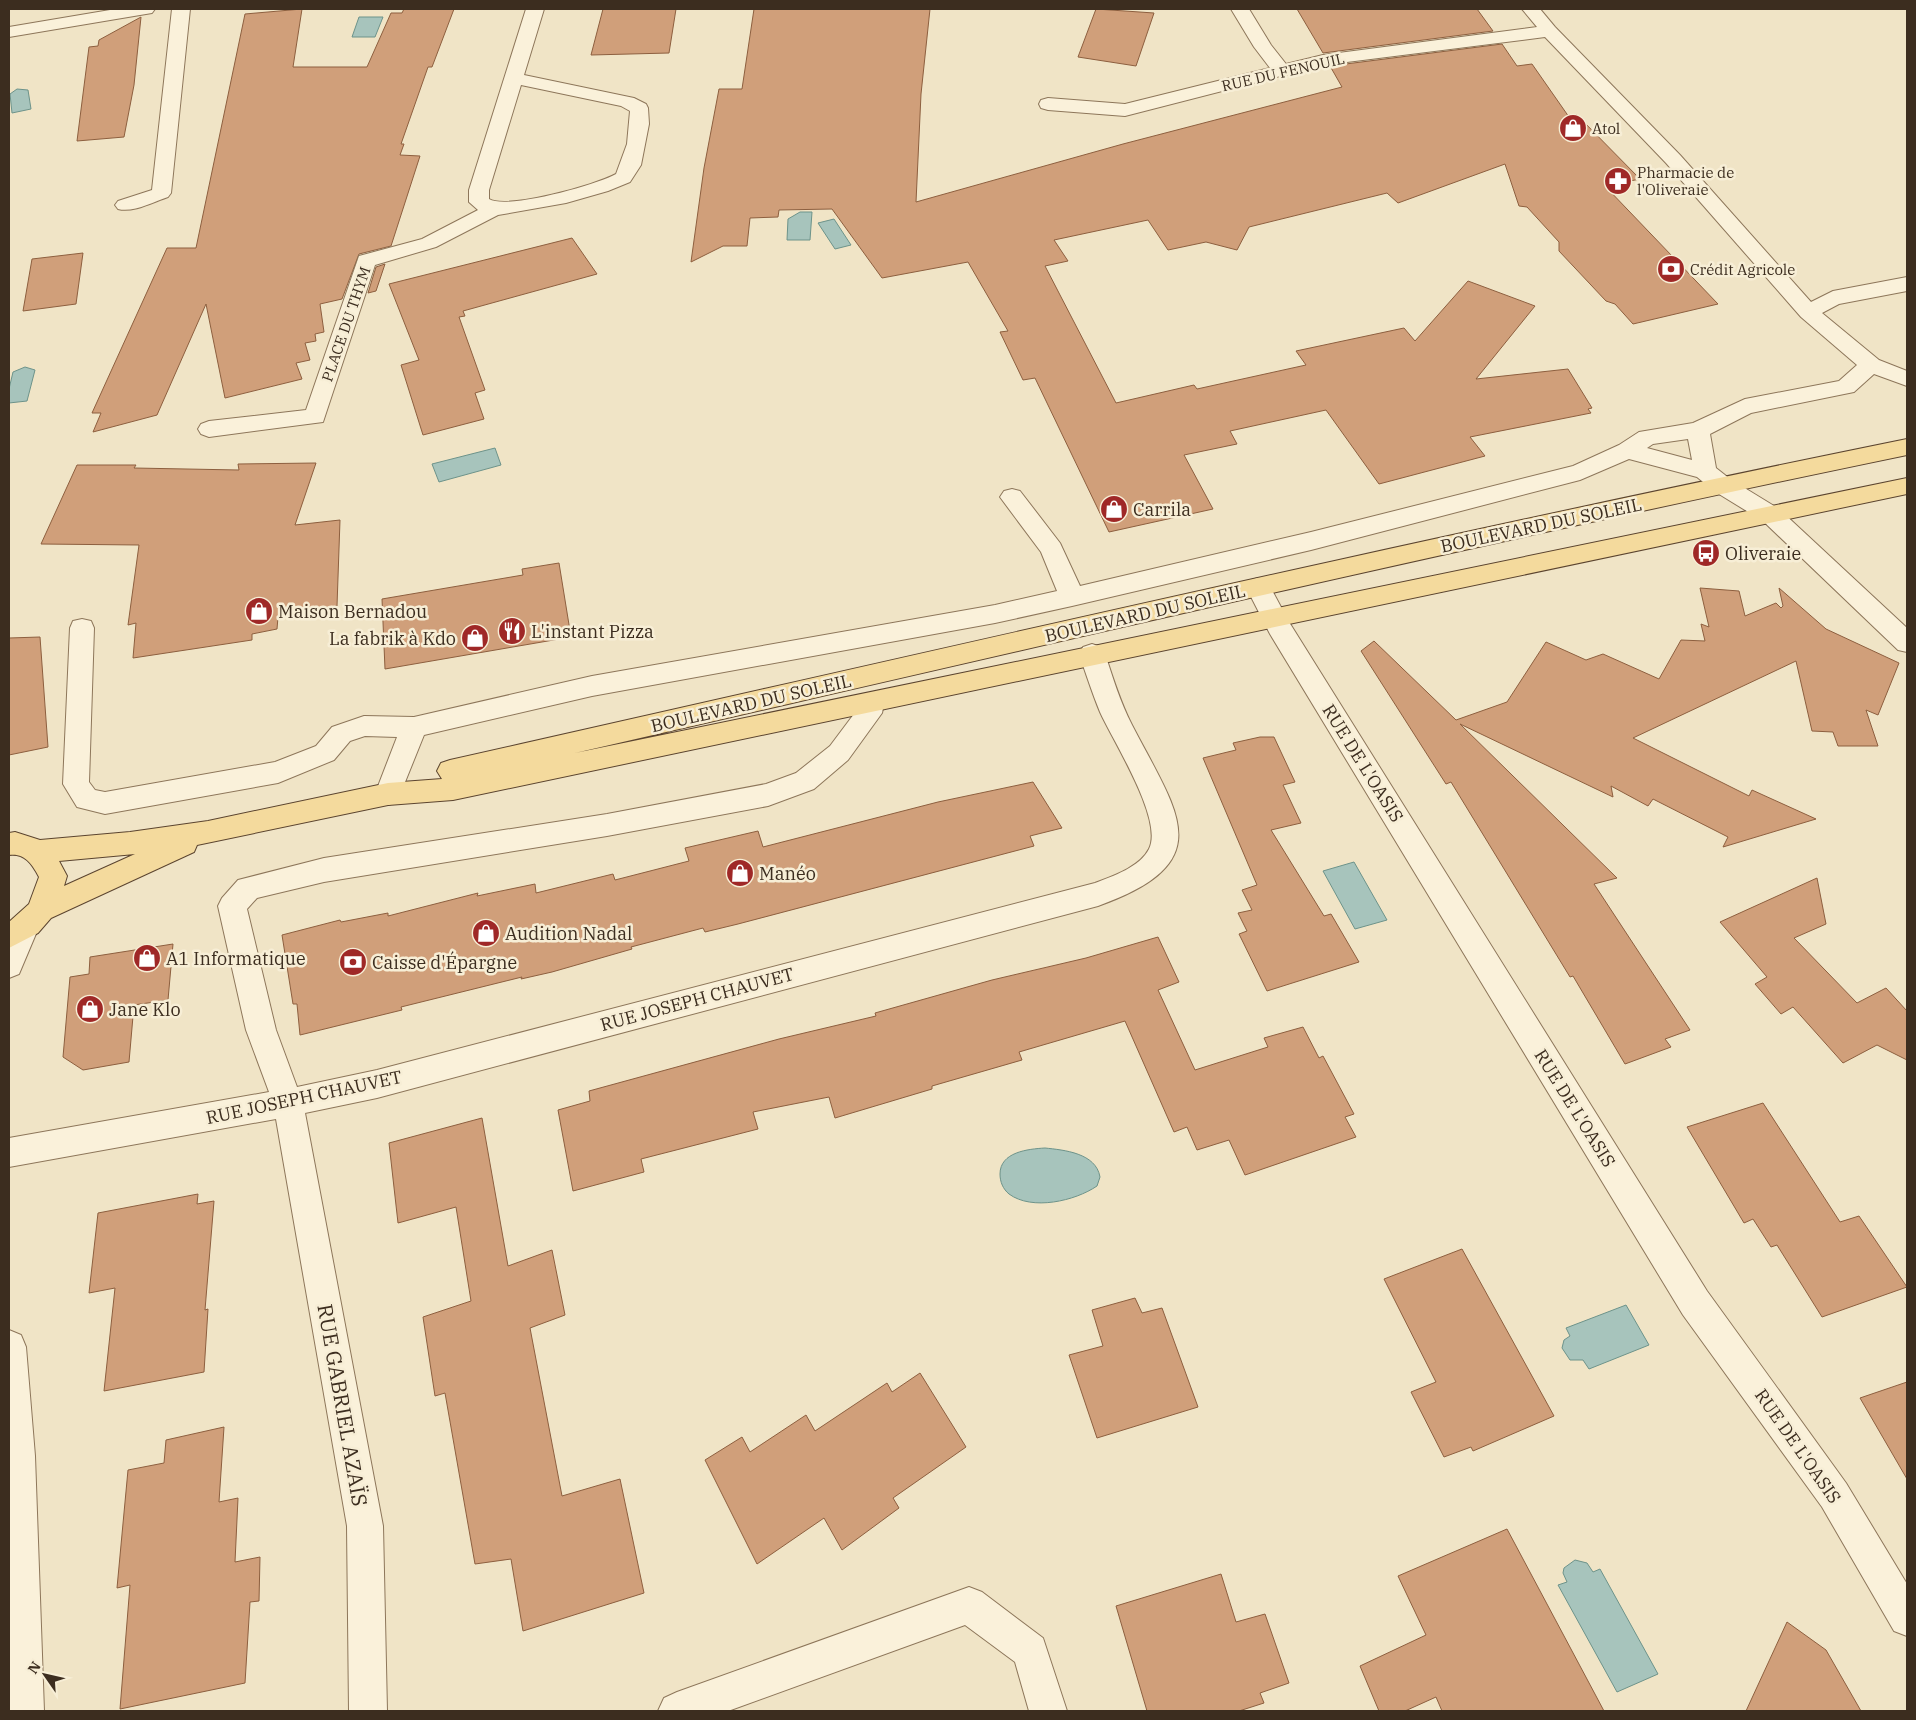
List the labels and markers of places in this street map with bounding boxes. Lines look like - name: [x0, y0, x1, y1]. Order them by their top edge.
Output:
- shop icon: Atol: [1558, 113, 1588, 143]
- place label: Atol: [1592, 119, 1620, 138]
- place label: Pharmacie de l'Oliveraie: [1637, 163, 1734, 199]
- pharmacy icon: Pharmacie de l'Oliveraie: [1603, 166, 1633, 196]
- bank icon: Crédit Agricole: [1656, 254, 1686, 284]
- place label: Crédit Agricole: [1690, 260, 1795, 279]
- shop icon: Carrila: [1099, 494, 1129, 524]
- place label: Carrila: [1133, 498, 1191, 521]
- bus stop icon: Oliveraie: [1691, 538, 1721, 568]
- place label: Oliveraie: [1725, 542, 1801, 565]
- shop icon: Maison Bernadou: [244, 596, 274, 626]
- place label: Maison Bernadou: [278, 600, 427, 623]
- restaurant icon: L'instant Pizza: [497, 616, 527, 646]
- place label: L'instant Pizza: [531, 620, 654, 643]
- shop icon: La fabrik à Kdo: [460, 623, 490, 653]
- place label: La fabrik à Kdo: [329, 627, 456, 650]
- shop icon: Manéo: [725, 858, 755, 888]
- place label: Manéo: [759, 862, 816, 885]
- shop icon: Audition Nadal: [471, 918, 501, 948]
- place label: Audition Nadal: [505, 922, 633, 945]
- shop icon: A1 Informatique: [132, 943, 162, 973]
- place label: A1 Informatique: [166, 947, 306, 970]
- bank icon: Caisse d'Épargne: [338, 947, 368, 977]
- place label: Caisse d'Épargne: [372, 951, 517, 974]
- shop icon: Jane Klo: [75, 994, 105, 1024]
- place label: Jane Klo: [109, 998, 181, 1021]

